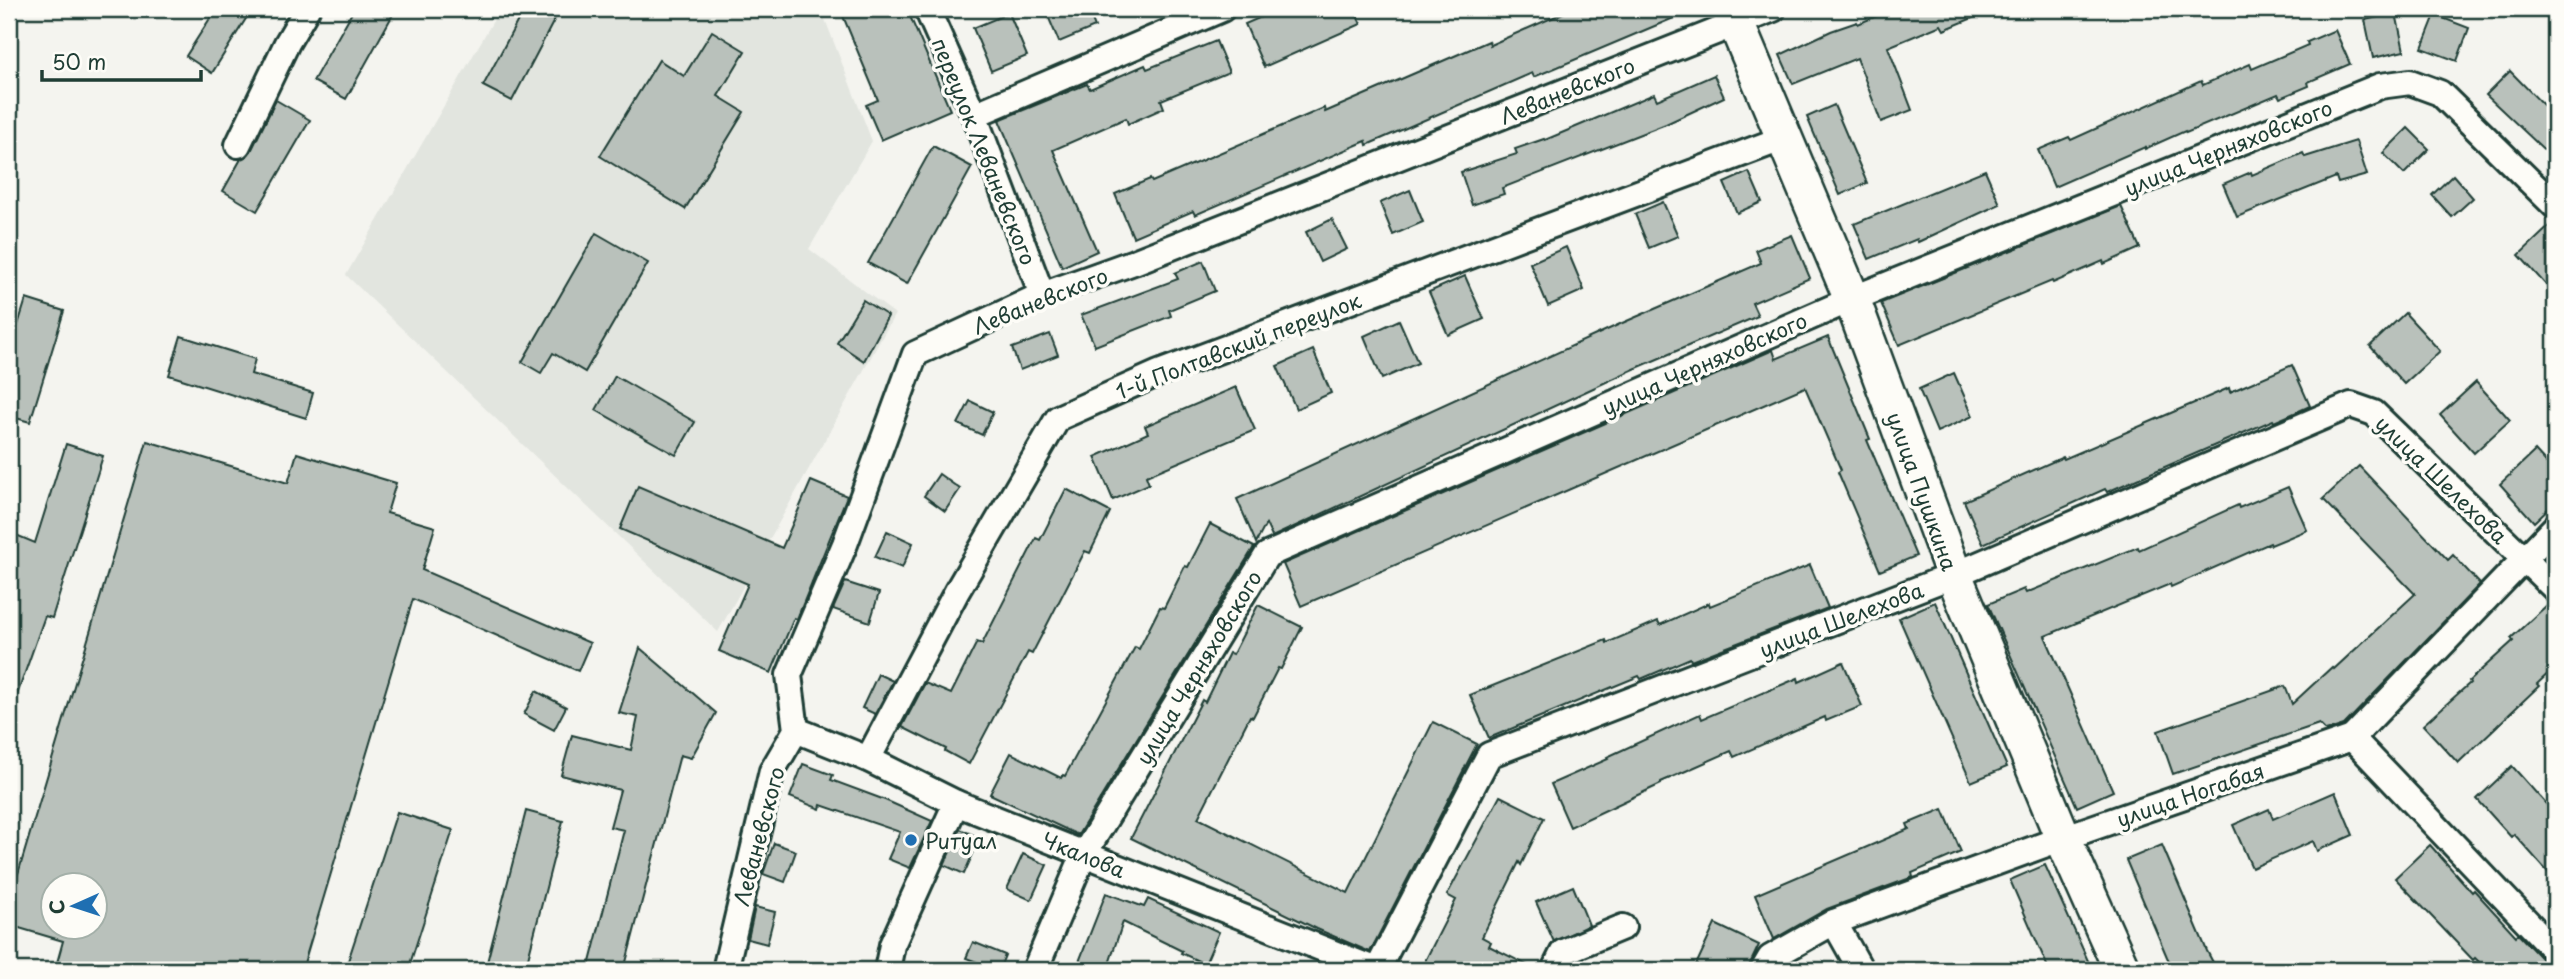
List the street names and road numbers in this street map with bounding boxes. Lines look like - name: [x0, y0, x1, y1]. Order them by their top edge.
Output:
- street label: переулок Леваневского: [925, 32, 1045, 270]
- street label: Леваневского: [1495, 48, 1639, 132]
- street label: улица Черняховского: [2119, 91, 2337, 203]
- street label: Леваневского: [968, 258, 1112, 342]
- street label: 1-й Полтавский переулок: [1111, 283, 1366, 407]
- street label: улица Черняховского: [1596, 303, 1812, 423]
- street label: улица Пушкина: [1879, 407, 1967, 575]
- street label: улица Шелехова: [2369, 407, 2515, 551]
- street label: улица Черняховского: [1127, 564, 1269, 770]
- street label: улица Шелехова: [1754, 573, 1928, 665]
- street label: улица Ногабая: [2112, 754, 2268, 834]
- street label: Леваневского: [724, 763, 792, 909]
- street label: Чкалова: [1037, 823, 1131, 885]

